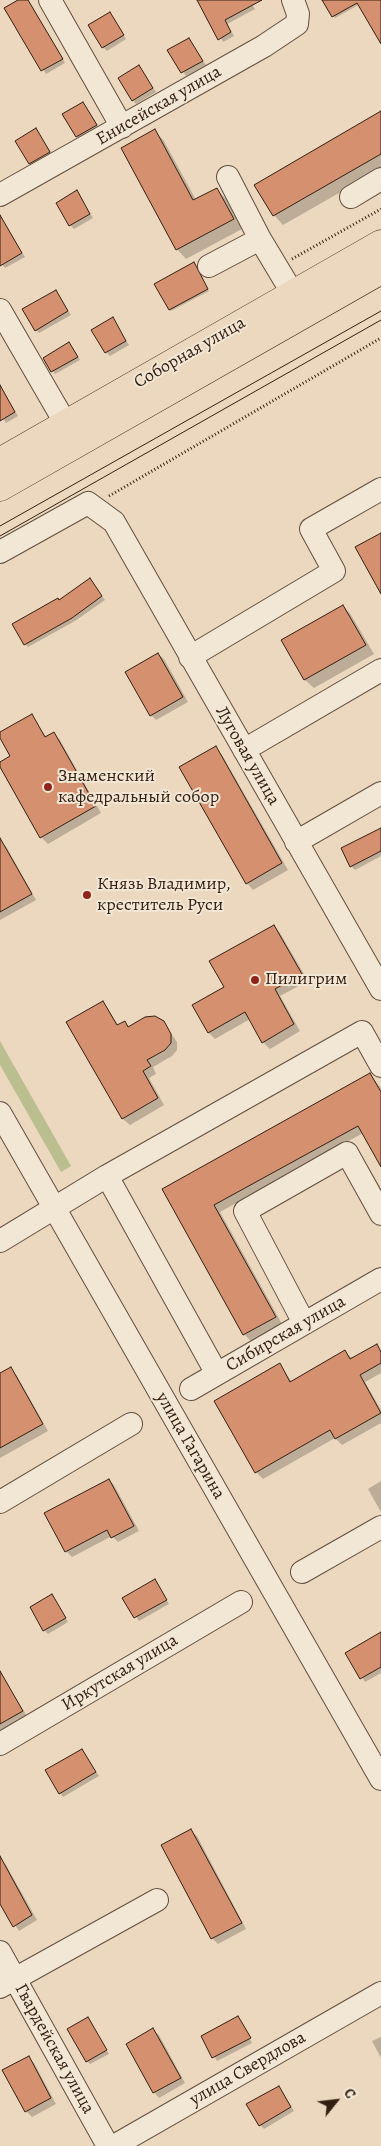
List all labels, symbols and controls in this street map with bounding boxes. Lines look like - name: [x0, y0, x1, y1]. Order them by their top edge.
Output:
- street label: Енисейская улица: [93, 61, 225, 151]
- street label: Соборная улица: [130, 312, 250, 394]
- street label: Луговая улица: [210, 703, 284, 809]
- place label: Знаменский кафедральный собор: [58, 766, 219, 809]
- marker: Знаменский кафедральный собор: [42, 781, 54, 793]
- place label: Князь Владимир, креститель Руси: [97, 874, 231, 916]
- marker: Князь Владимир, креститель Руси: [81, 889, 93, 901]
- place label: Пилигрим: [265, 969, 347, 991]
- marker: Пилигрим: [249, 974, 261, 986]
- street label: Сибирская улица: [222, 1291, 350, 1377]
- street label: улица Гагарина: [151, 1389, 229, 1503]
- street label: Иркутская улица: [58, 1630, 182, 1716]
- street label: Гвардейская улица: [9, 1980, 99, 2118]
- street label: улица Свердлова: [186, 2027, 310, 2111]
- north arrow: [311, 2076, 361, 2126]
- text: С: [339, 2085, 360, 2102]

